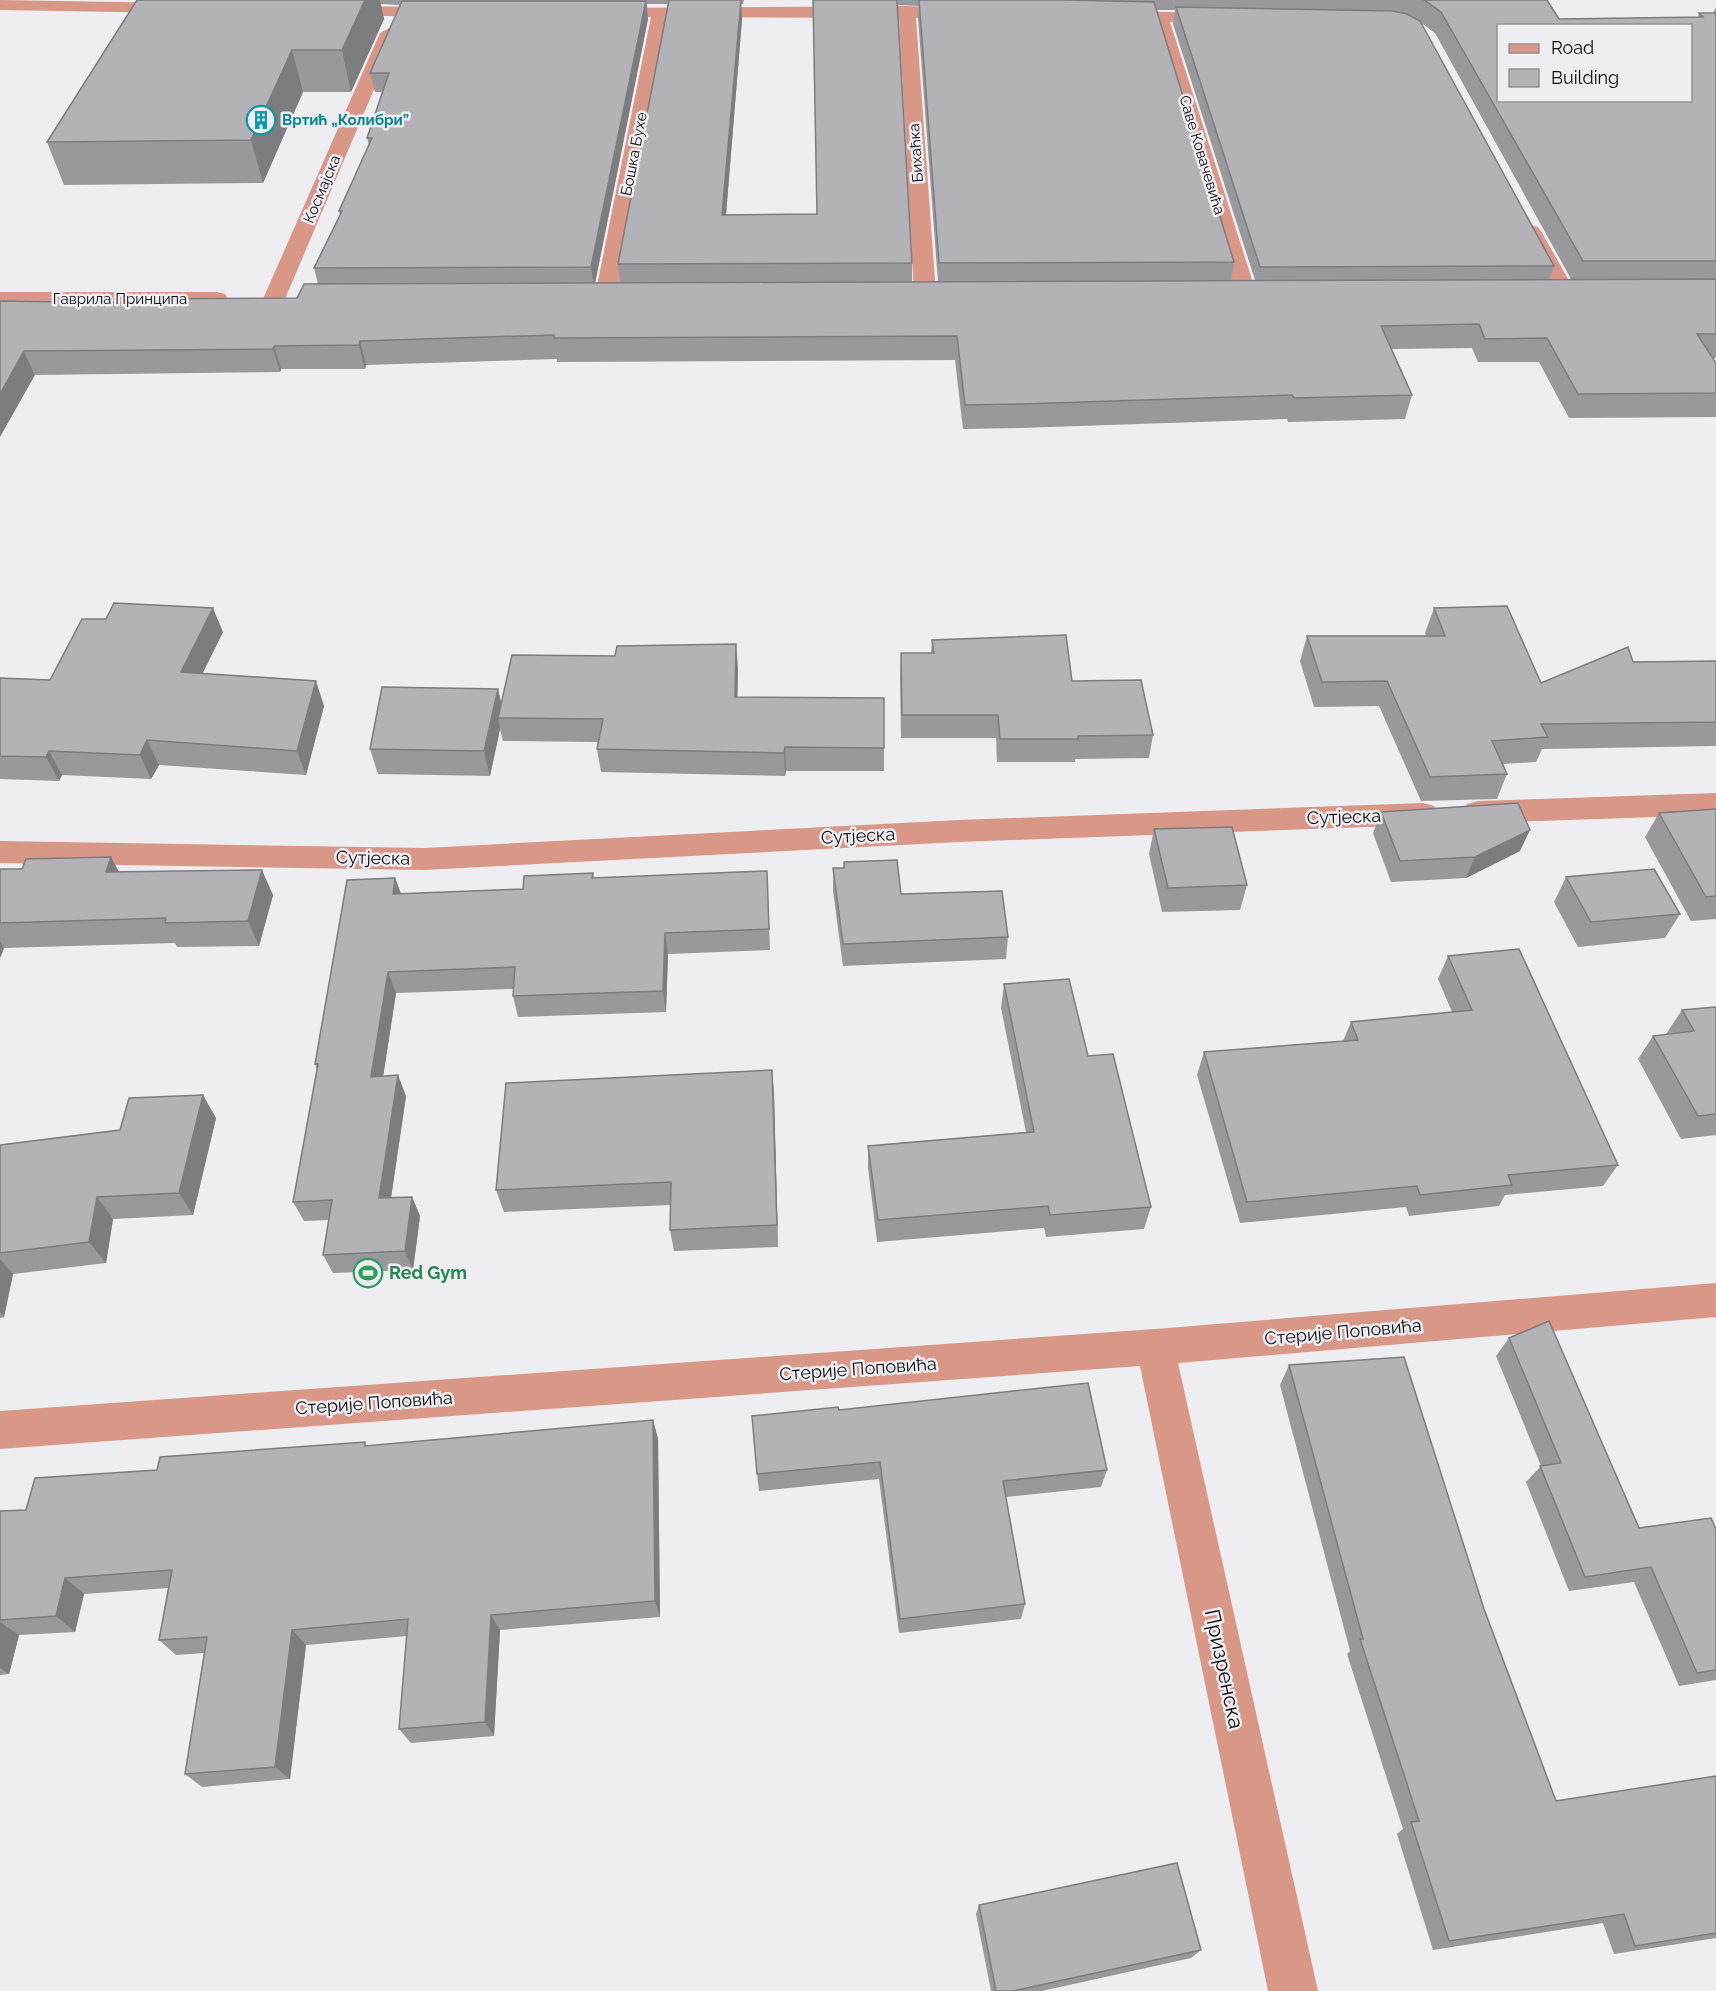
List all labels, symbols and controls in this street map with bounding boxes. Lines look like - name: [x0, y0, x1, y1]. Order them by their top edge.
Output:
- legend: [1497, 24, 1692, 102]
- text: Road: [1551, 37, 1594, 58]
- text: Building: [1551, 67, 1619, 88]
- street label: Саве Ковачевића: [1175, 93, 1229, 217]
- building icon: Вртић „Колибри”: [245, 104, 277, 136]
- place label: Вртић „Колибри”: [282, 111, 409, 129]
- street label: Бошка Бухе: [617, 111, 651, 197]
- street label: Бихаћка: [905, 123, 927, 183]
- street label: Космајска: [300, 152, 344, 226]
- street label: Гаврила Принципа: [53, 290, 187, 308]
- street label: Сутјеска: [1306, 805, 1381, 828]
- street label: Сутјеска: [820, 823, 896, 848]
- street label: Сутјеска: [336, 846, 410, 869]
- sports icon: Red Gym: [352, 1257, 384, 1289]
- place label: Red Gym: [389, 1262, 467, 1283]
- street label: Стерије Поповића: [1264, 1314, 1422, 1349]
- street label: Стерије Поповића: [779, 1353, 937, 1384]
- street label: Стерије Поповића: [295, 1387, 453, 1418]
- street label: Призренска: [1200, 1607, 1249, 1731]

